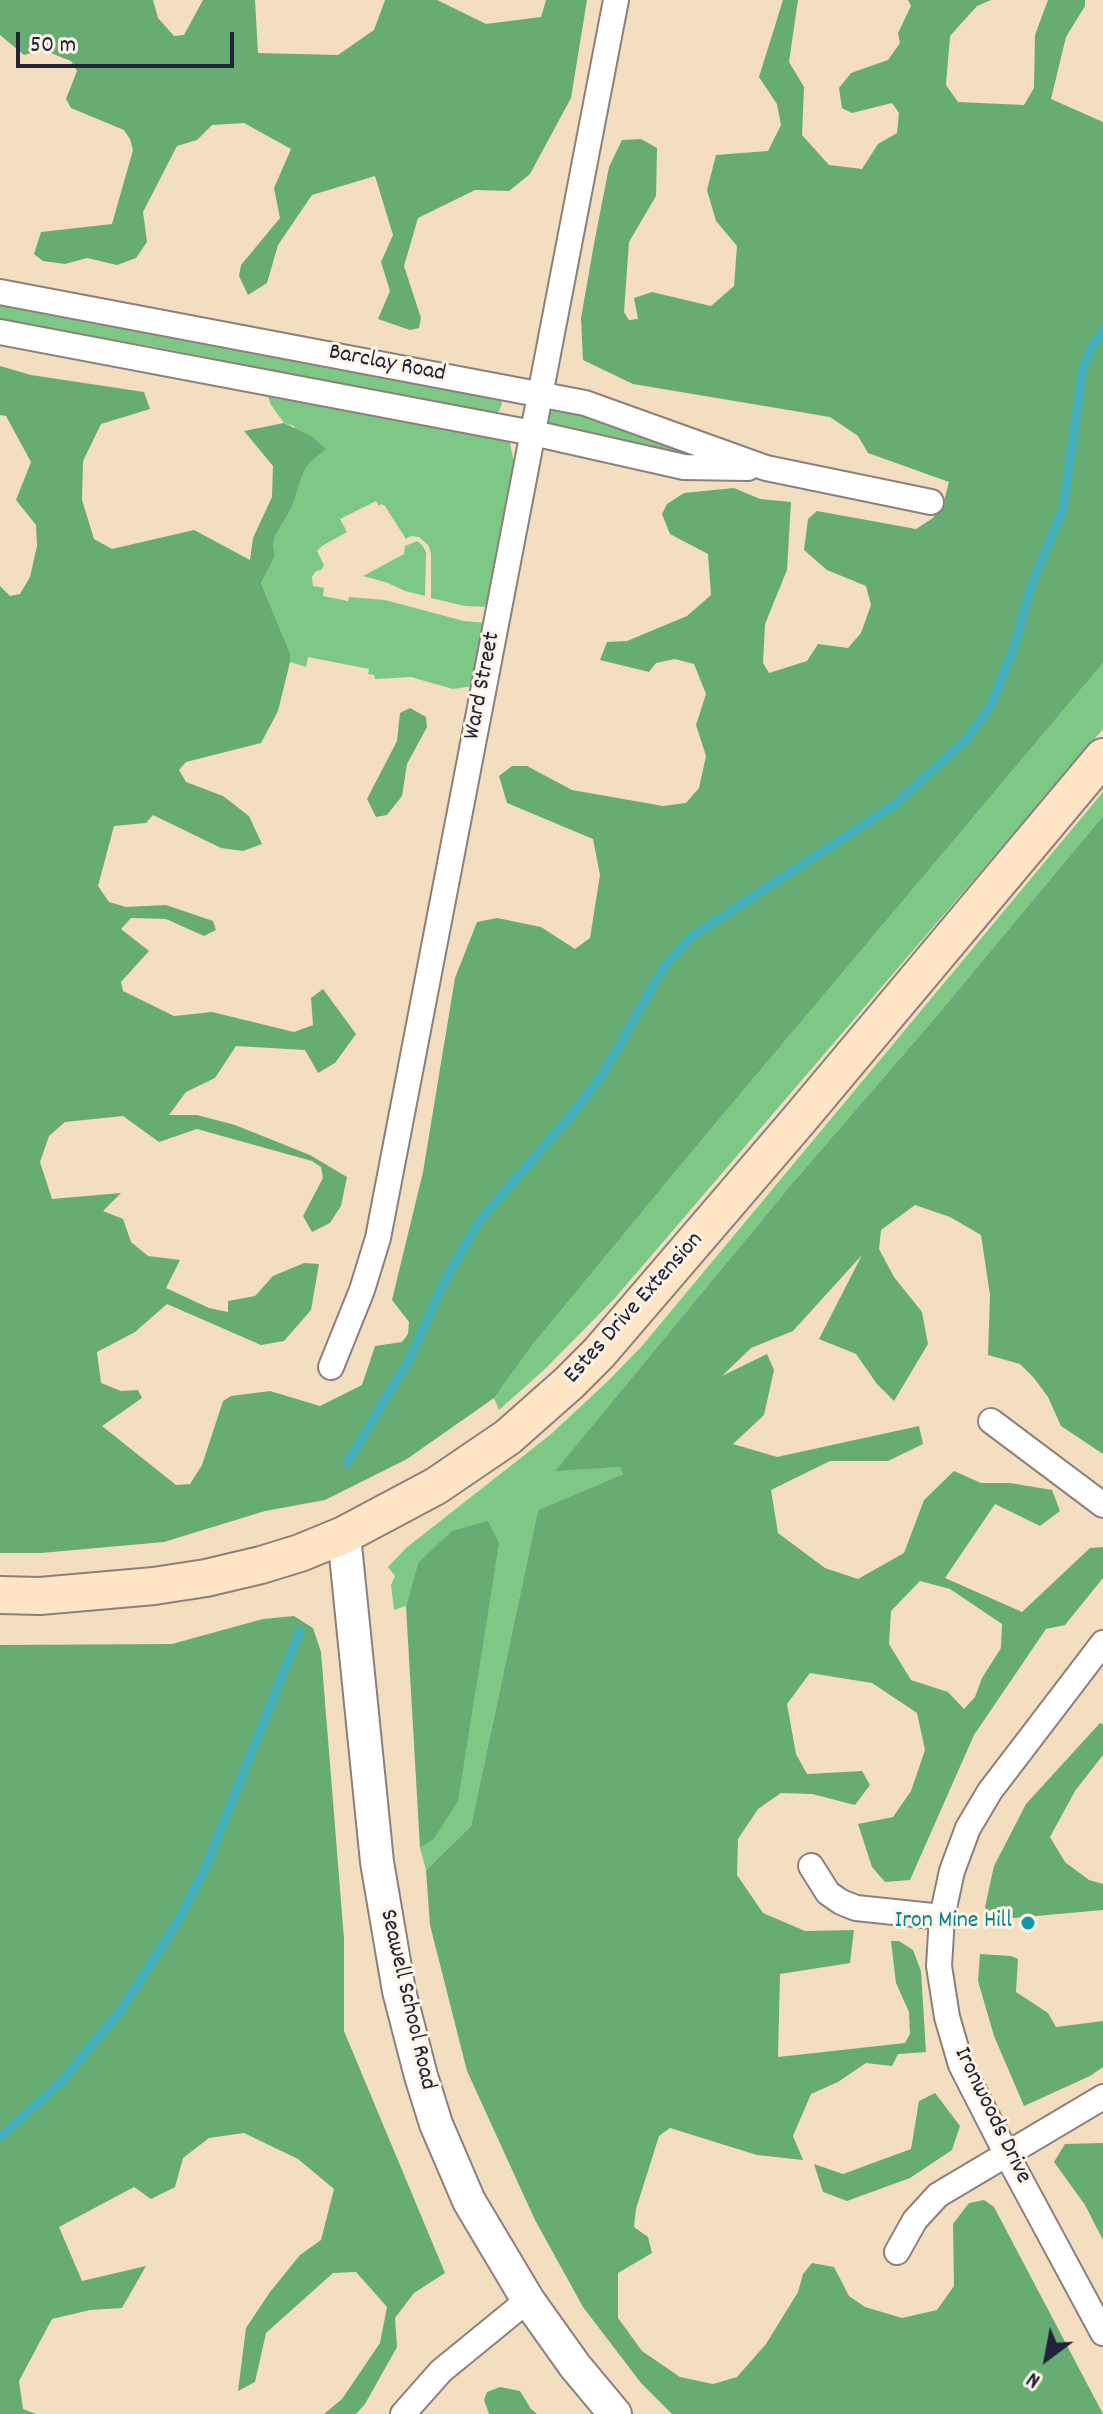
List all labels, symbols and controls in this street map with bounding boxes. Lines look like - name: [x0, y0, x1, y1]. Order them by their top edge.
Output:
- scale bar: [20, 16, 238, 66]
- text: 50 m: [30, 29, 76, 63]
- street label: Barclay Road: [326, 340, 448, 390]
- street label: Ward Street: [459, 630, 509, 742]
- street label: Estes Drive Extension: [559, 1227, 711, 1391]
- street label: Seawell School Road: [371, 1907, 441, 2093]
- place label: Iron Mine Hill: [895, 1909, 1012, 1937]
- marker: Iron Mine Hill: [1019, 1914, 1037, 1932]
- street label: Ironwoods Drive: [946, 2043, 1036, 2189]
- north arrow: [1007, 2318, 1087, 2398]
- text: N: [1021, 2363, 1047, 2395]

